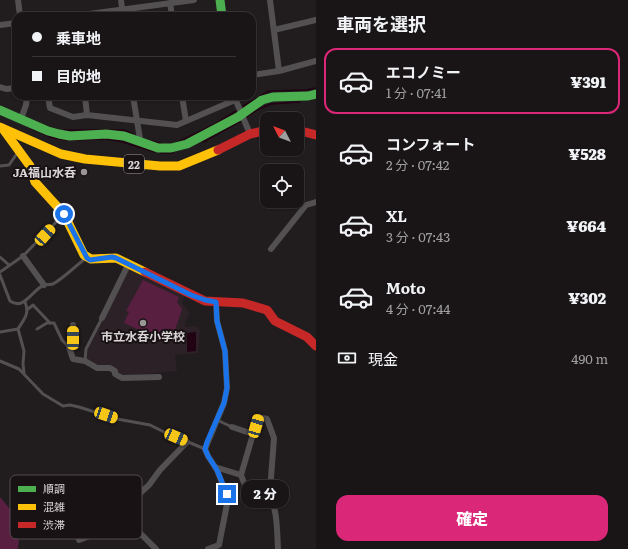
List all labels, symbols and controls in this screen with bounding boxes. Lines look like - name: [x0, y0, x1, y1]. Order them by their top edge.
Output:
- text: 車両を選択: [336, 10, 426, 37]
- text: 乗車地: [56, 26, 101, 49]
- text: エコノミー: [386, 60, 461, 83]
- icon: car: [338, 63, 374, 99]
- text: 目的地: [56, 64, 101, 87]
- text: ¥391: [571, 70, 606, 93]
- text: 1 分 · 07:41: [386, 83, 447, 102]
- north arrow: [260, 112, 304, 156]
- map controls: [260, 112, 304, 208]
- text: コンフォート: [386, 132, 476, 155]
- icon: car: [338, 135, 374, 171]
- text: ¥528: [569, 142, 606, 165]
- road number: 22: [124, 155, 144, 173]
- text: 2 分 · 07:42: [386, 155, 449, 174]
- place label: JA福山水呑: [13, 163, 76, 181]
- button: locate: [260, 164, 304, 208]
- marker: JA福山水呑: [79, 167, 89, 177]
- text: XL: [386, 204, 407, 227]
- route start: [55, 205, 73, 223]
- icon: car: [338, 207, 374, 243]
- text: ¥664: [567, 214, 606, 237]
- car: [33, 222, 57, 248]
- text: 3 分 · 07:43: [386, 227, 450, 246]
- text: Moto: [386, 276, 426, 299]
- icon: car: [338, 279, 374, 315]
- text: ¥302: [568, 286, 606, 309]
- text: 4 分 · 07:44: [386, 299, 451, 318]
- marker: 市立水呑小学校: [138, 318, 148, 328]
- car: [67, 326, 79, 350]
- place label: 市立水呑小学校: [101, 327, 185, 345]
- icon: cash: [336, 347, 358, 369]
- text: 現金: [368, 347, 398, 370]
- text: 490 m: [571, 349, 608, 368]
- car: [93, 405, 119, 425]
- car: [247, 413, 265, 439]
- car: [163, 427, 189, 447]
- legend: [10, 475, 142, 539]
- text: 順調: [43, 480, 65, 496]
- callout: 2 分: [241, 480, 289, 508]
- text: 2 分: [254, 484, 276, 503]
- route end: [218, 485, 236, 503]
- button: 確定: [336, 495, 608, 541]
- text: 混雑: [43, 498, 65, 514]
- text: 渋滞: [43, 516, 65, 532]

